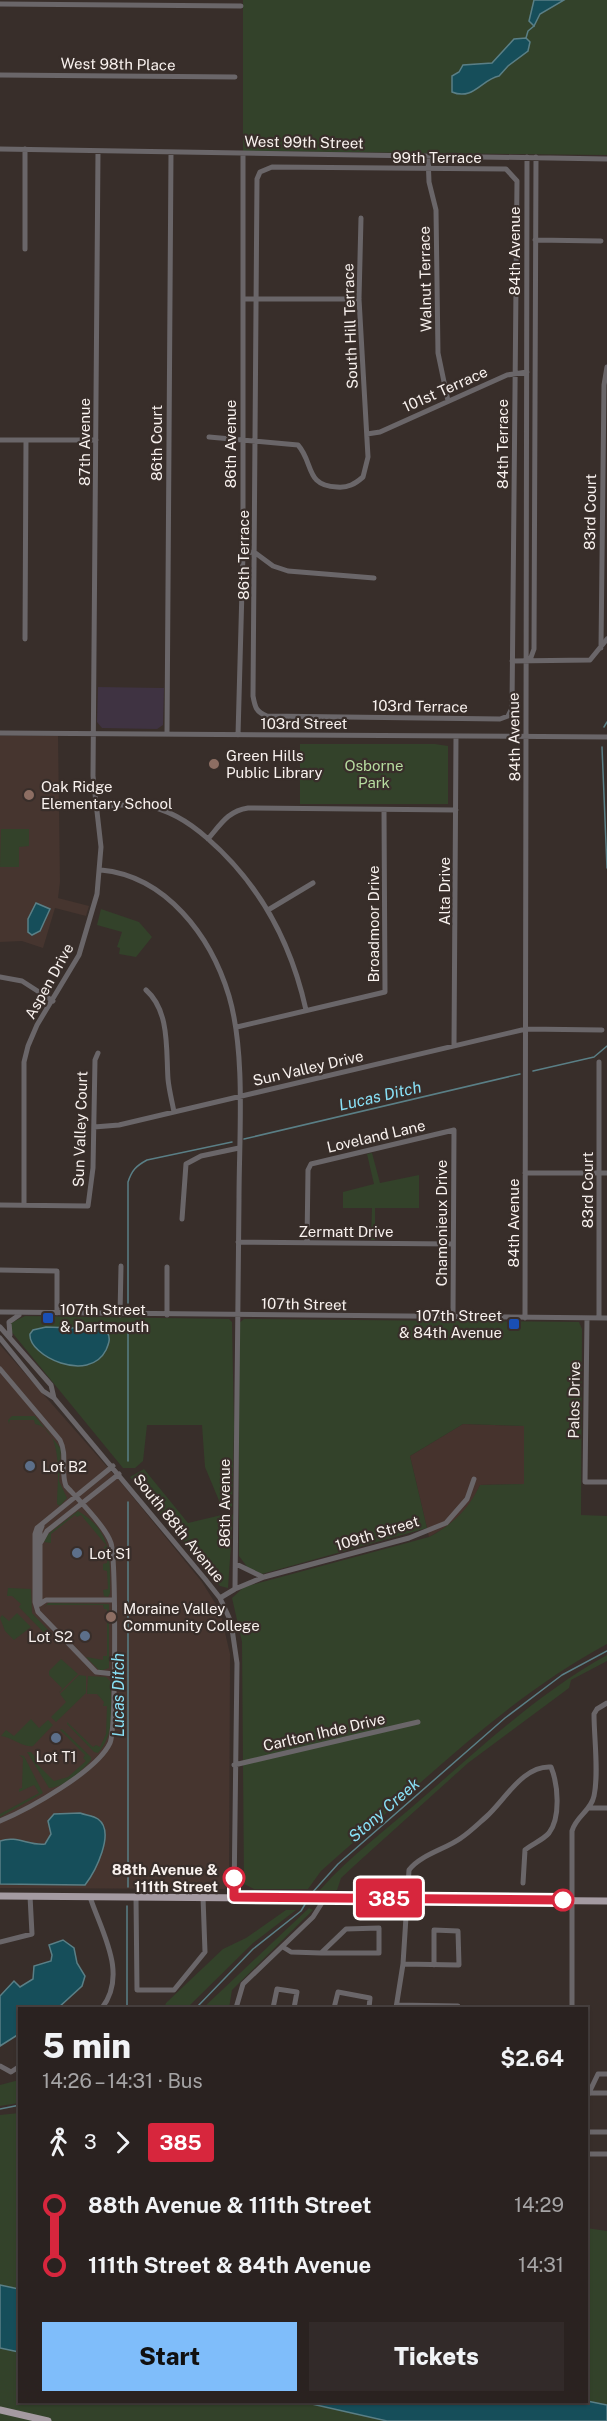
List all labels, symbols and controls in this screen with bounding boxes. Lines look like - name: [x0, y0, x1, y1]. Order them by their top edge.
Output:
- street label: West 98th Place: [60, 54, 176, 74]
- street label: West 99th Street: [244, 132, 364, 152]
- street label: 99th Terrace: [392, 149, 482, 166]
- street label: 84th Avenue: [506, 207, 523, 295]
- street label: Walnut Terrace: [416, 226, 434, 332]
- street label: South Hill Terrace: [339, 263, 361, 389]
- street label: 101st Terrace: [400, 363, 490, 415]
- street label: 87th Avenue: [76, 398, 93, 486]
- street label: 84th Terrace: [494, 399, 511, 489]
- street label: 86th Avenue: [222, 400, 239, 488]
- street label: 86th Court: [148, 405, 165, 481]
- street label: 83rd Court: [581, 473, 599, 550]
- street label: 86th Terrace: [235, 510, 252, 600]
- street label: 84th Avenue: [505, 692, 523, 782]
- street label: 103rd Terrace: [372, 697, 468, 715]
- street label: 103rd Street: [261, 715, 348, 732]
- place label: Green Hills Public Library: [226, 747, 323, 781]
- marker: Green Hills Public Library: [207, 757, 221, 771]
- park label: Osborne Park: [345, 757, 403, 791]
- place label: Oak Ridge Elementary School: [41, 778, 173, 812]
- marker: Oak Ridge Elementary School: [22, 788, 36, 802]
- street label: Alta Drive: [436, 857, 453, 925]
- street label: Broadmoor Drive: [365, 866, 382, 982]
- street label: Aspen Drive: [21, 940, 77, 1022]
- street label: Sun Valley Drive: [251, 1047, 365, 1089]
- street label: Sun Valley Court: [69, 1071, 91, 1187]
- water label: Lucas Ditch: [337, 1077, 423, 1115]
- street label: Loveland Lane: [325, 1116, 427, 1156]
- street label: 83rd Court: [579, 1152, 596, 1228]
- street label: Chamonieux Drive: [433, 1160, 450, 1286]
- street label: 84th Avenue: [505, 1179, 522, 1267]
- street label: Zermatt Drive: [298, 1223, 394, 1240]
- street label: 107th Street: [261, 1295, 347, 1313]
- place label: 107th Street & Dartmouth: [60, 1301, 149, 1335]
- place label: 107th Street & 84th Avenue: [399, 1307, 502, 1341]
- marker: 107th Street & Dartmouth: [41, 1311, 55, 1325]
- marker: 107th Street & 84th Avenue: [507, 1317, 521, 1331]
- street label: Palos Drive: [565, 1361, 583, 1439]
- place label: Lot B2: [42, 1458, 87, 1475]
- marker: Lot B2: [23, 1459, 37, 1473]
- street label: 86th Avenue: [216, 1459, 233, 1547]
- street label: South 88th Avenue: [130, 1470, 228, 1586]
- street label: 109th Street: [333, 1512, 421, 1554]
- place label: Lot S1: [89, 1545, 131, 1562]
- marker: Lot S1: [70, 1546, 84, 1560]
- place label: Moraine Valley Community College: [123, 1600, 260, 1634]
- marker: Moraine Valley Community College: [104, 1610, 118, 1624]
- place label: Lot S2: [28, 1628, 73, 1645]
- marker: Lot S2: [78, 1629, 92, 1643]
- water label: Lucas Ditch: [109, 1653, 128, 1737]
- street label: Carlton Ihde Drive: [261, 1710, 387, 1754]
- marker: Lot T1: [49, 1731, 63, 1745]
- place label: Lot T1: [36, 1748, 77, 1765]
- water label: Stony Creek: [345, 1774, 424, 1846]
- place label: 88th Avenue & 111th Street: [112, 1861, 218, 1895]
- marker: 88th Avenue & 111th Street: [223, 1867, 245, 1889]
- line badge: 385: [354, 1878, 424, 1918]
- text: 385: [368, 1886, 410, 1911]
- unlabelled marker: [552, 1889, 574, 1911]
- text: 5 min: [42, 2027, 131, 2065]
- text: $2.64: [500, 2045, 564, 2071]
- text: 14:26 – 14:31 · Bus: [42, 2069, 203, 2093]
- icon: walk: [42, 2126, 75, 2159]
- icon: forward: [106, 2126, 139, 2159]
- text: 3: [84, 2130, 97, 2154]
- text: 385: [160, 2130, 202, 2155]
- text: 88th Avenue & 111th Street: [88, 2192, 371, 2218]
- text: 14:29: [514, 2193, 564, 2217]
- text: 111th Street & 84th Avenue: [88, 2252, 371, 2278]
- text: 14:31: [518, 2253, 564, 2277]
- button: Start: [42, 2322, 297, 2391]
- button: Tickets: [309, 2322, 564, 2391]

